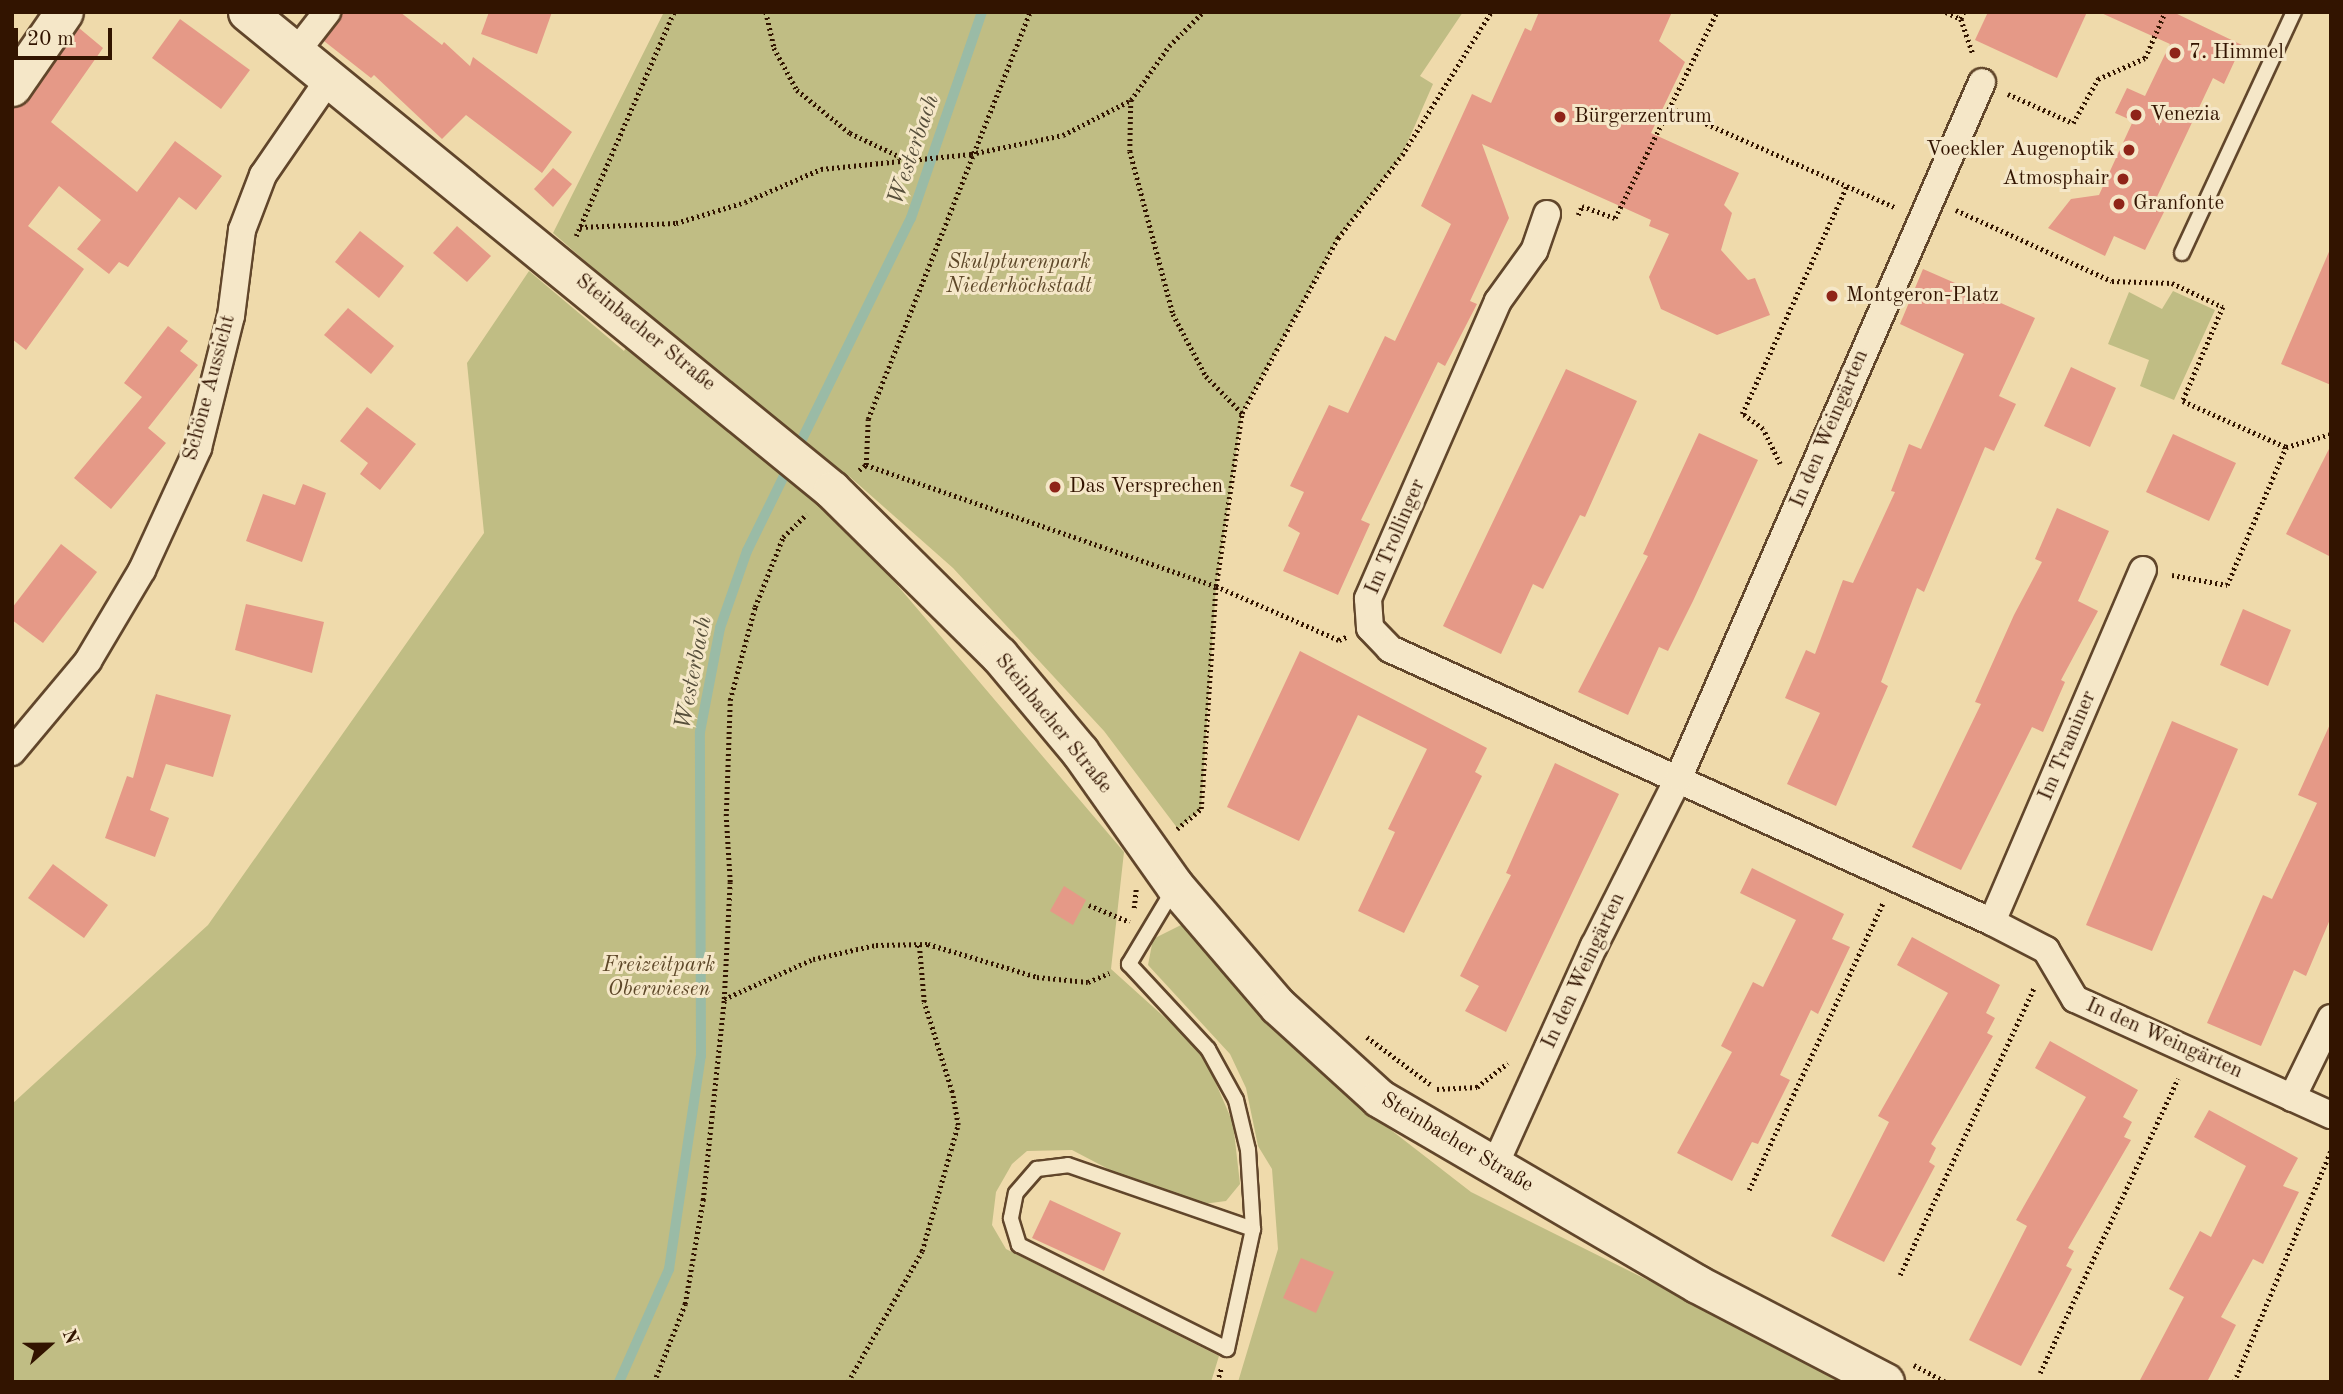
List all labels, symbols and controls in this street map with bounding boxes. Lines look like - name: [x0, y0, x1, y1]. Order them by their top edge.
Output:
- scale bar: [18, 14, 116, 58]
- text: 20 m: [27, 29, 74, 50]
- place label: 7. Himmel: [2189, 40, 2284, 66]
- marker: 7. Himmel: [2167, 45, 2183, 61]
- water label: Westerbach: [882, 91, 946, 209]
- place label: Venezia: [2150, 102, 2220, 128]
- place label: Bürgerzentrum: [1574, 104, 1712, 130]
- marker: Venezia: [2128, 107, 2144, 123]
- marker: Bürgerzentrum: [1552, 109, 1568, 125]
- place label: Voeckler Augenoptik: [1926, 137, 2115, 163]
- marker: Voeckler Augenoptik: [2121, 142, 2137, 158]
- place label: Atmosphair: [2002, 166, 2109, 192]
- marker: Atmosphair: [2115, 171, 2131, 187]
- place label: Granfonte: [2133, 191, 2224, 217]
- marker: Granfonte: [2111, 196, 2127, 212]
- park label: Skulpturenpark Niederhöchstadt: [946, 250, 1092, 300]
- street label: Steinbacher Straße: [570, 269, 720, 397]
- place label: Montgeron-Platz: [1846, 283, 1999, 309]
- marker: Montgeron-Platz: [1824, 288, 1840, 304]
- street label: Schöne Aussicht: [178, 312, 242, 464]
- street label: In den Weingärten: [1785, 346, 1875, 512]
- place label: Das Versprechen: [1069, 474, 1223, 500]
- street label: Im Trollinger: [1360, 476, 1432, 598]
- marker: Das Versprechen: [1047, 479, 1063, 495]
- water label: Westerbach: [669, 614, 719, 732]
- street label: Steinbacher Straße: [989, 649, 1117, 799]
- street label: Im Traminer: [2034, 687, 2102, 805]
- street label: In den Weingärten: [1537, 889, 1631, 1053]
- park label: Freizeitpark Oberwiesen: [603, 953, 715, 1003]
- street label: In den Weingärten: [2082, 993, 2246, 1085]
- street label: Steinbacher Straße: [1376, 1088, 1538, 1198]
- north arrow: [14, 1310, 84, 1380]
- text: N: [58, 1327, 81, 1347]

